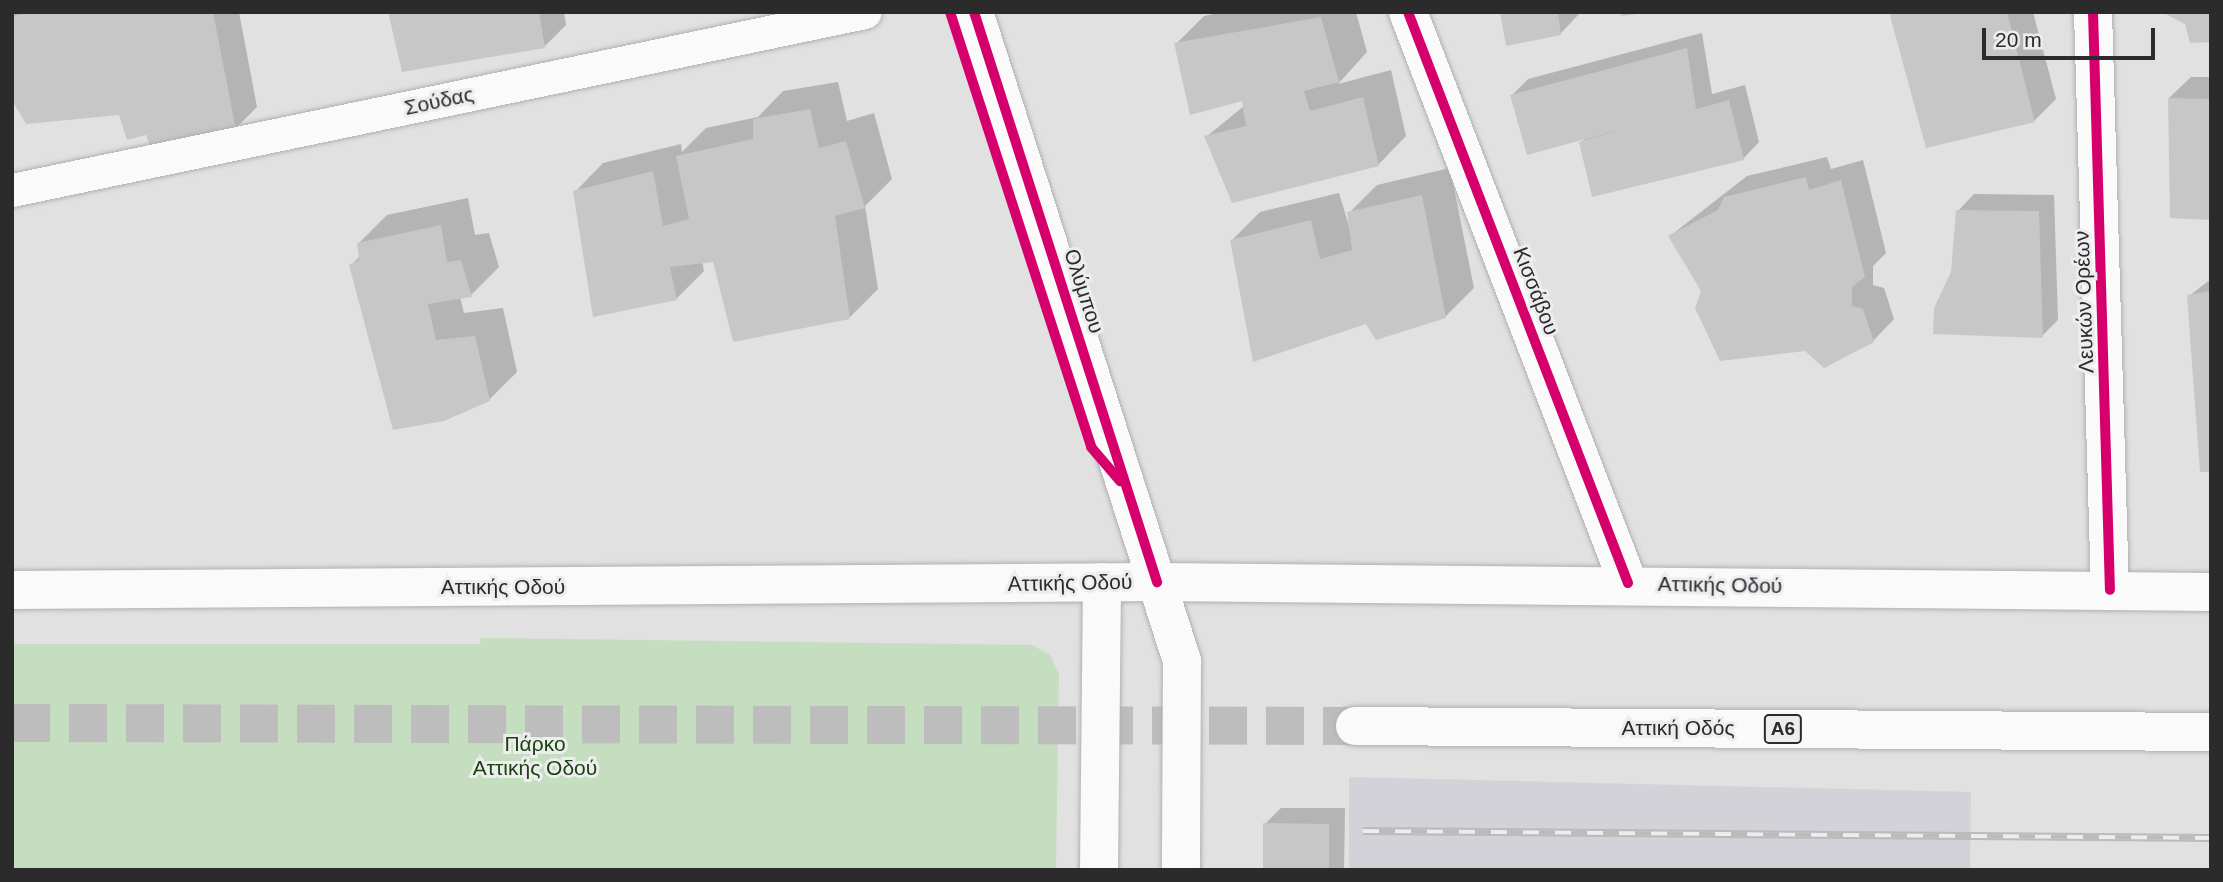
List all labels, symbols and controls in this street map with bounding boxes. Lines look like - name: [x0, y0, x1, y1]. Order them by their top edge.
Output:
- scale bar: [1985, 14, 2158, 58]
- text: 20 m: [1995, 28, 2042, 51]
- street label: Σούδας: [402, 81, 476, 121]
- street label: Λευκών Ορέων: [2069, 230, 2099, 374]
- street label: Κισσάβου: [1508, 244, 1564, 338]
- street label: Ολύμπου: [1059, 246, 1109, 336]
- street label: Αττικής Οδού: [1007, 569, 1133, 597]
- street label: Αττικής Οδού: [1657, 571, 1783, 599]
- street label: Αττικής Οδού: [441, 574, 565, 600]
- road number: Α6: [1764, 714, 1802, 744]
- street label: Αττική Οδός: [1621, 715, 1735, 741]
- park label: Πάρκο Αττικής Οδού: [473, 731, 597, 781]

